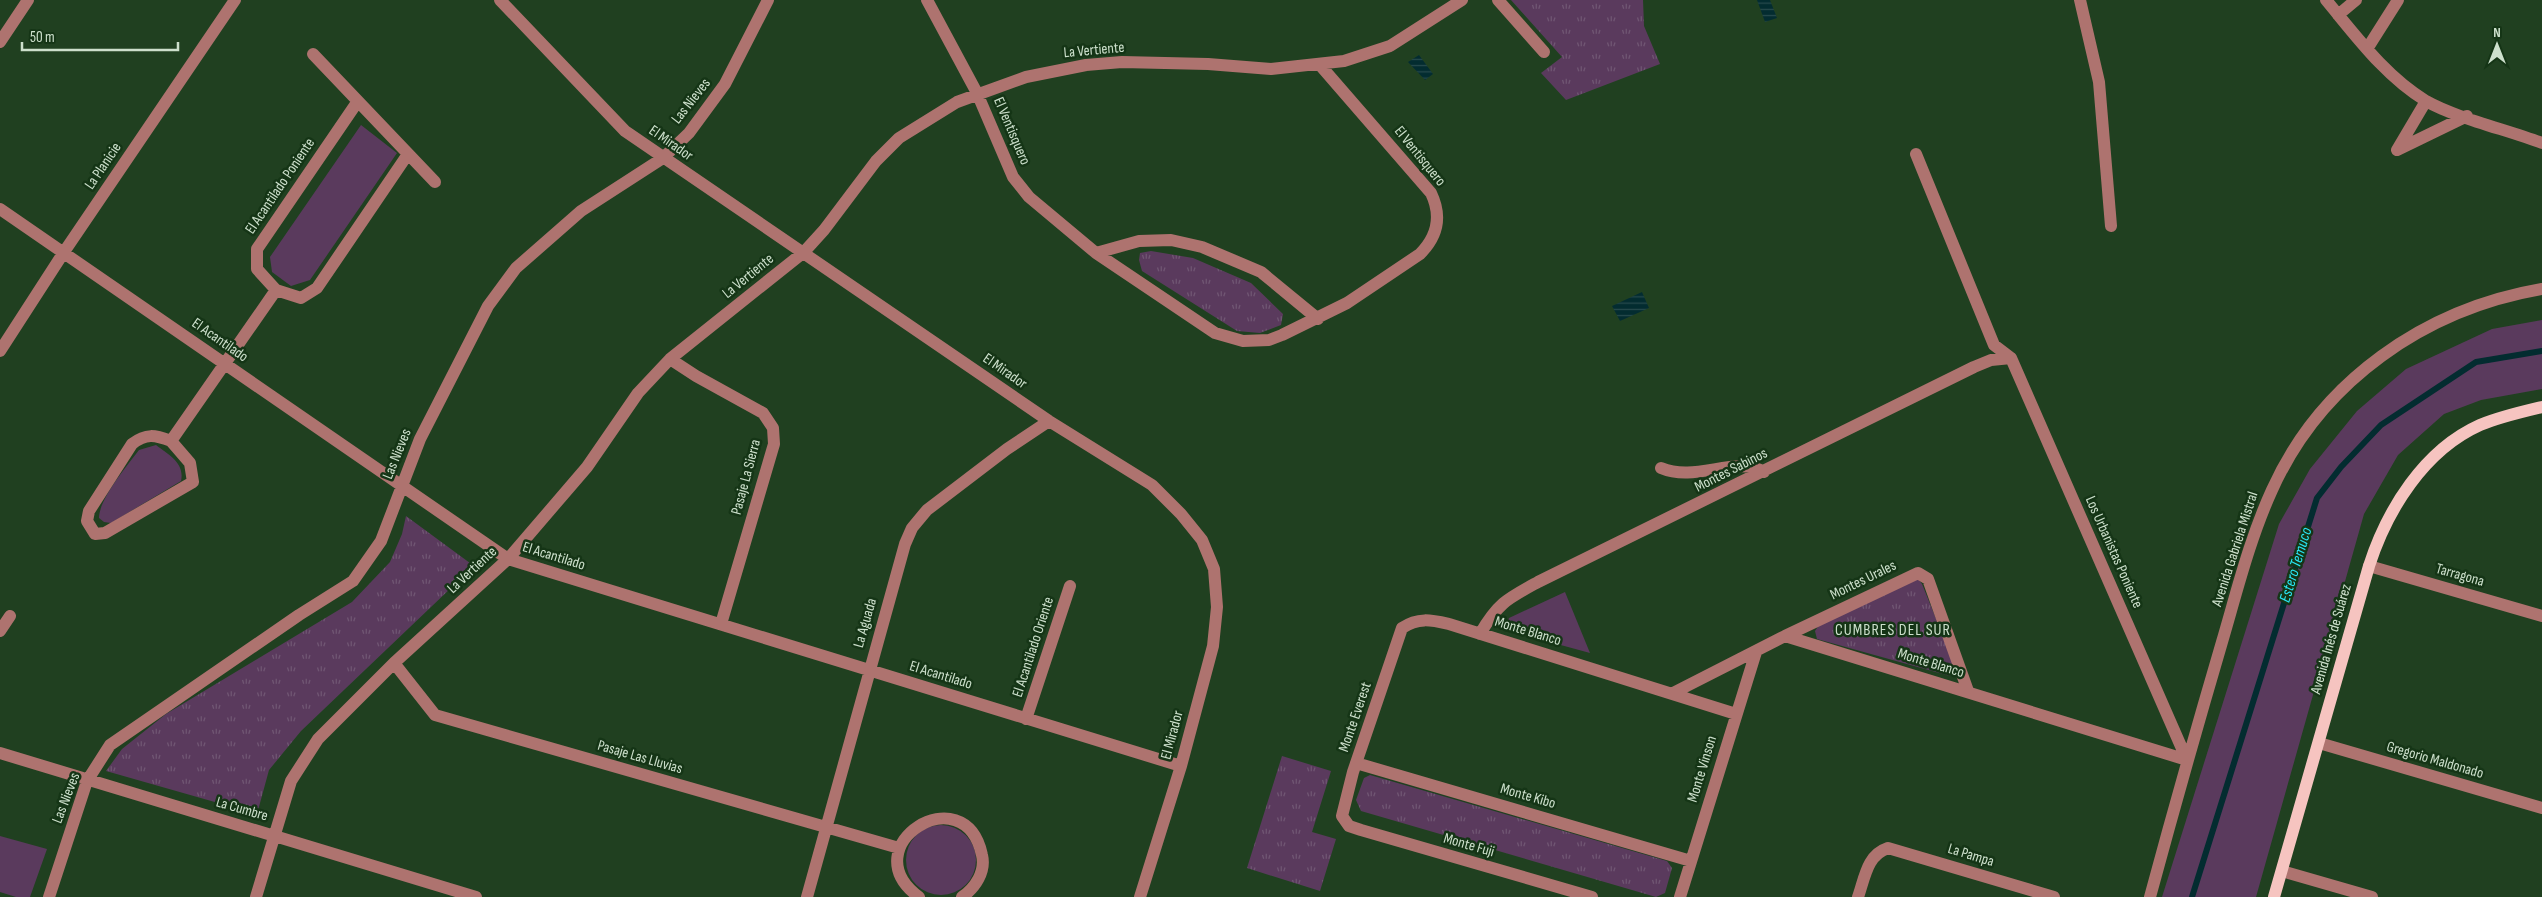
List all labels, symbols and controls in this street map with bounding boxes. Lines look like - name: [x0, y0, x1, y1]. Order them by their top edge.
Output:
- scale bar: [22, 20, 179, 52]
- north arrow: [2472, 20, 2522, 70]
- text: N: [2493, 24, 2501, 41]
- text: 50 m: [30, 28, 55, 47]
- street label: La Vertiente: [1063, 38, 1125, 62]
- street label: Las Nieves: [667, 74, 715, 128]
- street label: El Ventisquero: [989, 94, 1035, 168]
- street label: El Mirador: [645, 121, 697, 165]
- street label: El Ventisquero: [1390, 122, 1450, 190]
- street label: El Acantilado Poniente: [241, 134, 319, 238]
- street label: La Planicie: [80, 139, 126, 193]
- street label: La Vertiente: [718, 249, 778, 303]
- street label: El Acantilado: [188, 314, 252, 366]
- street label: El Mirador: [979, 349, 1031, 393]
- street label: Las Nieves: [378, 426, 416, 482]
- street label: Pasaje La Sierra: [727, 437, 765, 517]
- street label: Montes Sabinos: [1691, 444, 1771, 496]
- street label: Avenida Gabriela Mistral: [2207, 489, 2262, 610]
- street label: Los Urbanistas Poniente: [2081, 493, 2147, 611]
- water label: Estero Temuco: [2276, 525, 2317, 605]
- street label: El Acantilado: [520, 537, 588, 575]
- street label: La Vertiente: [443, 542, 501, 598]
- street label: Montes Urales: [1827, 556, 1899, 604]
- street label: Tarragona: [2434, 559, 2487, 591]
- street label: Avenida Inés de Suárez: [2306, 581, 2356, 697]
- street label: El Acantilado Oriente: [1008, 594, 1058, 700]
- street label: La Aguada: [849, 596, 881, 650]
- street label: Monte Blanco: [1493, 612, 1563, 650]
- district label: CUMBRES DEL SUR: [1835, 621, 1951, 640]
- street label: Monte Blanco: [1896, 644, 1966, 682]
- street label: El Acantilado: [907, 656, 975, 694]
- street label: Monte Everest: [1334, 679, 1376, 754]
- street label: El Mirador: [1156, 708, 1188, 761]
- street label: Monte Vinson: [1683, 733, 1721, 805]
- street label: Pasaje Las Lluvias: [595, 736, 685, 778]
- street label: Gregorio Maldonado: [2384, 737, 2486, 783]
- street label: Las Nieves: [48, 770, 84, 826]
- street label: Monte Kibo: [1498, 779, 1558, 813]
- street label: La Cumbre: [214, 793, 270, 825]
- street label: Monte Fuji: [1441, 829, 1497, 861]
- street label: La Pampa: [1946, 839, 1997, 871]

